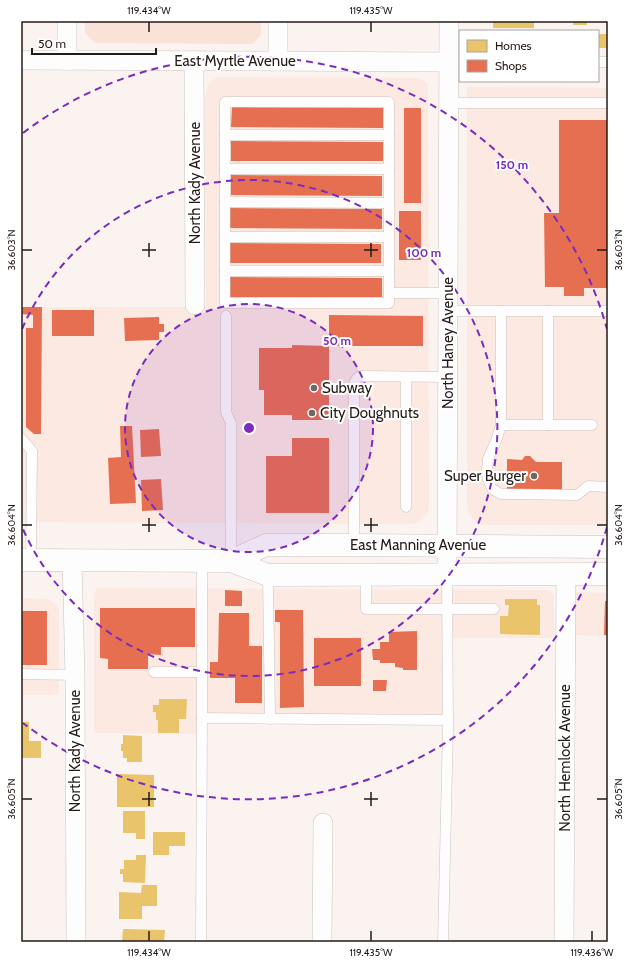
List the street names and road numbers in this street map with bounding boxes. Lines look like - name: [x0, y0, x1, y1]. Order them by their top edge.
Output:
- street label: East Myrtle Avenue: [174, 52, 296, 70]
- street label: North Kady Avenue: [186, 121, 204, 244]
- street label: North Haney Avenue: [439, 277, 457, 409]
- street label: East Manning Avenue: [350, 536, 486, 554]
- street label: North Hemlock Avenue: [556, 684, 574, 832]
- street label: North Kady Avenue: [66, 689, 84, 812]

